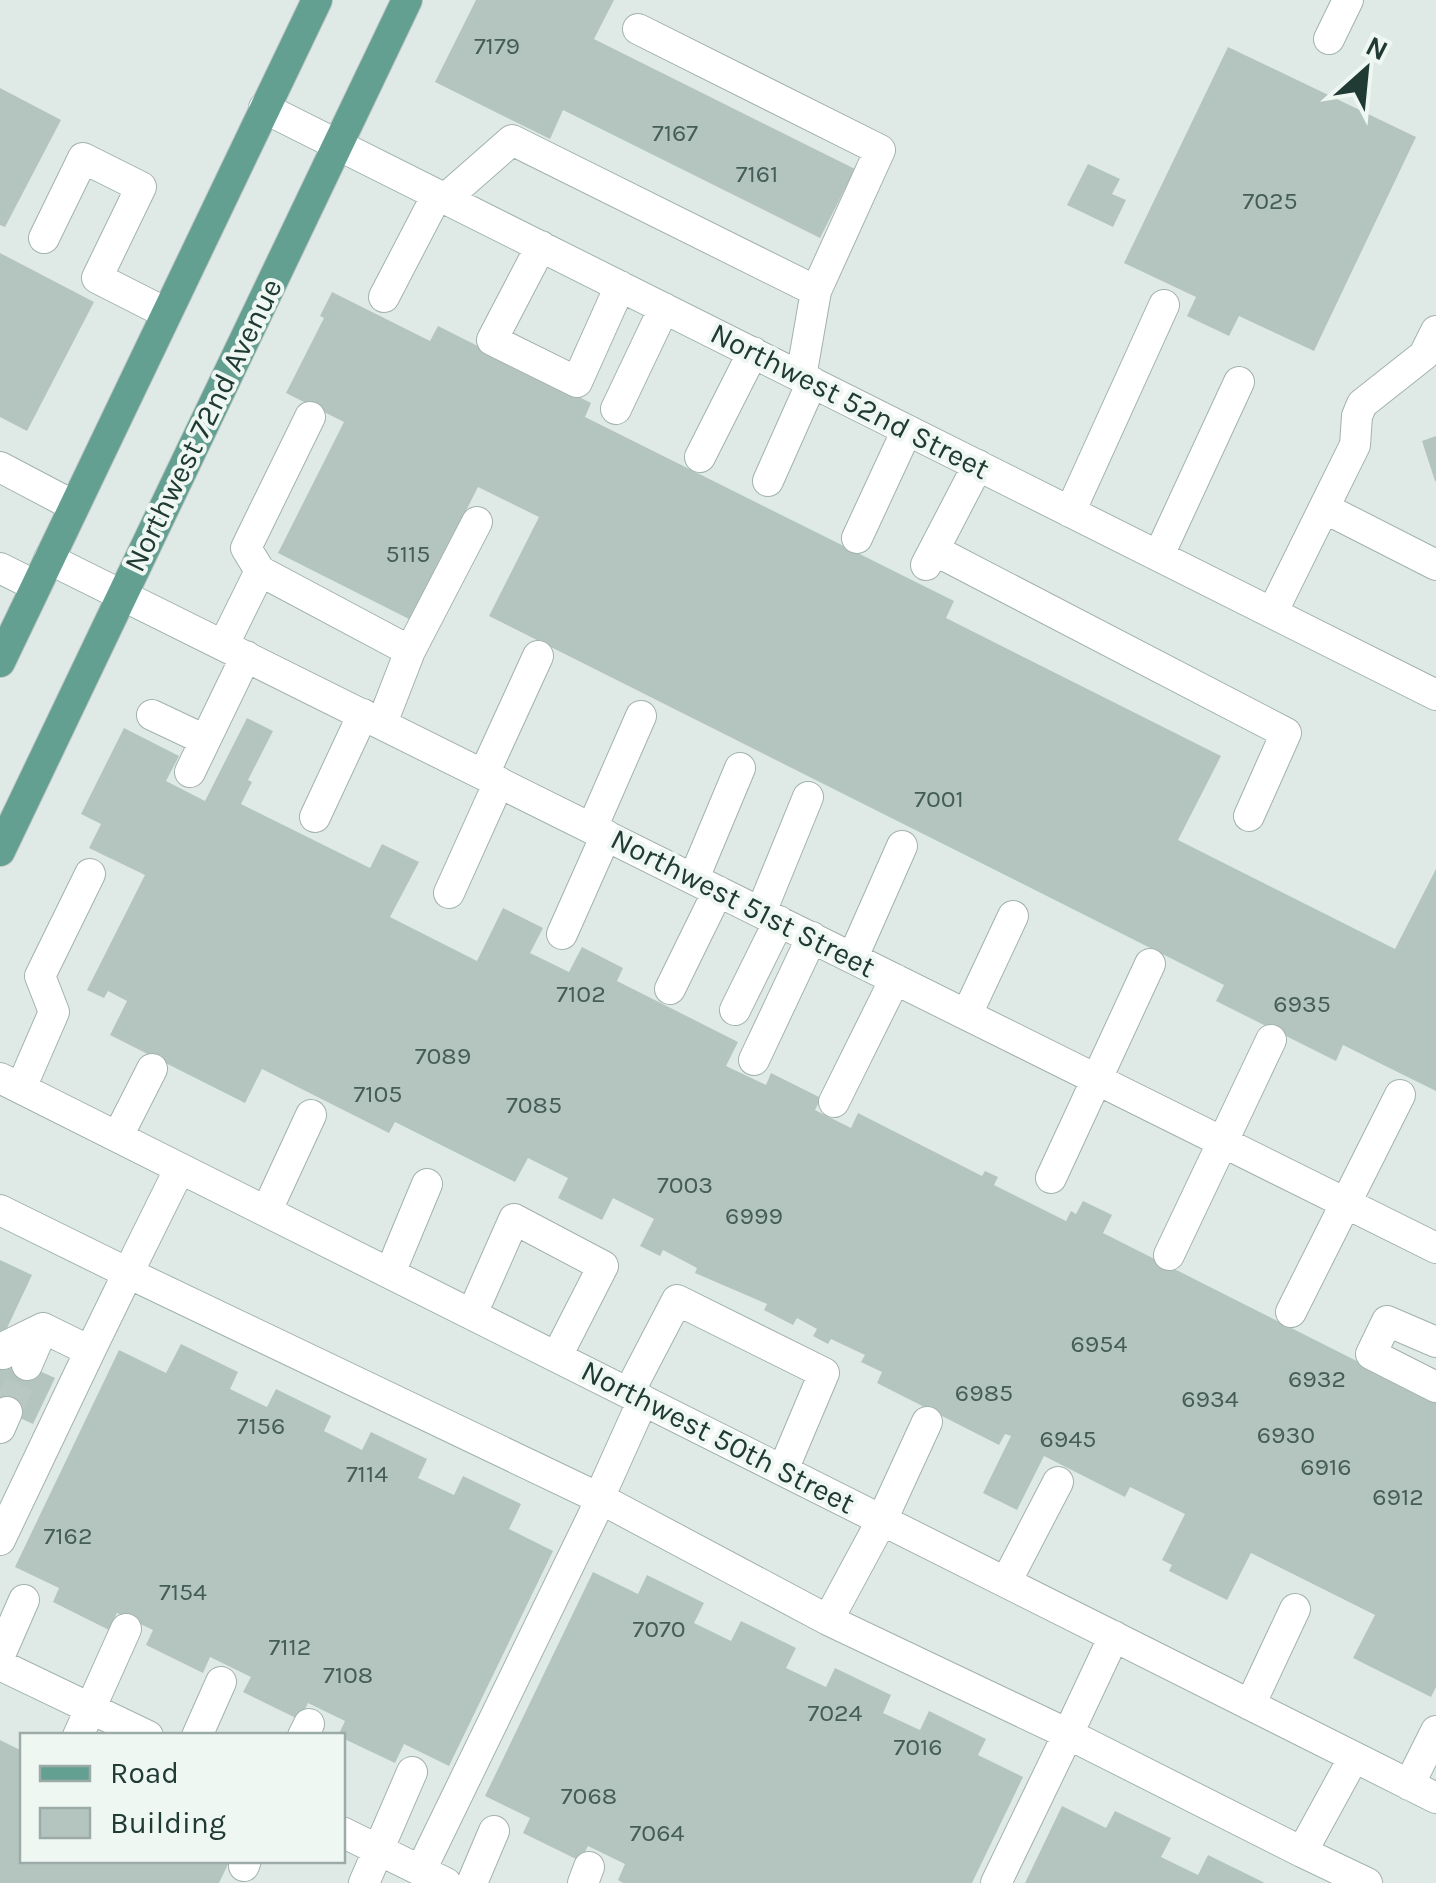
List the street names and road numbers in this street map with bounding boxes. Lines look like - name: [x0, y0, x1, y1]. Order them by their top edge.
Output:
- street label: Northwest 72nd Avenue: [116, 273, 290, 577]
- street label: Northwest 52nd Street: [705, 315, 995, 487]
- street label: Northwest 51st Street: [605, 821, 881, 985]
- street label: Northwest 50th Street: [575, 1352, 861, 1522]

